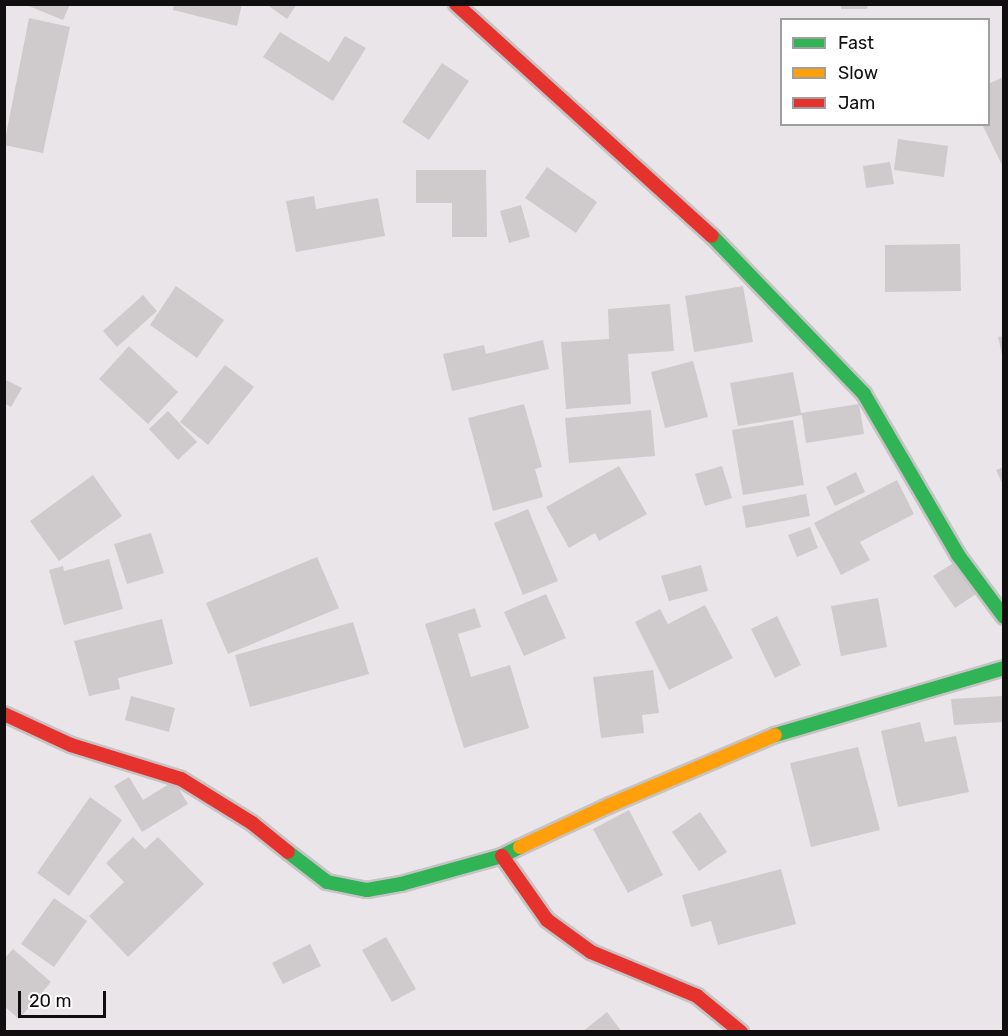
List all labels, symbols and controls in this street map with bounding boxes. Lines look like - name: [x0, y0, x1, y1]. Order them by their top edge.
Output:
- legend: [780, 18, 990, 126]
- text: Fast: [838, 32, 874, 54]
- text: Slow: [838, 62, 878, 84]
- text: Jam: [838, 92, 875, 114]
- scale bar: [21, 979, 110, 1017]
- text: 20 m: [29, 990, 71, 1012]

